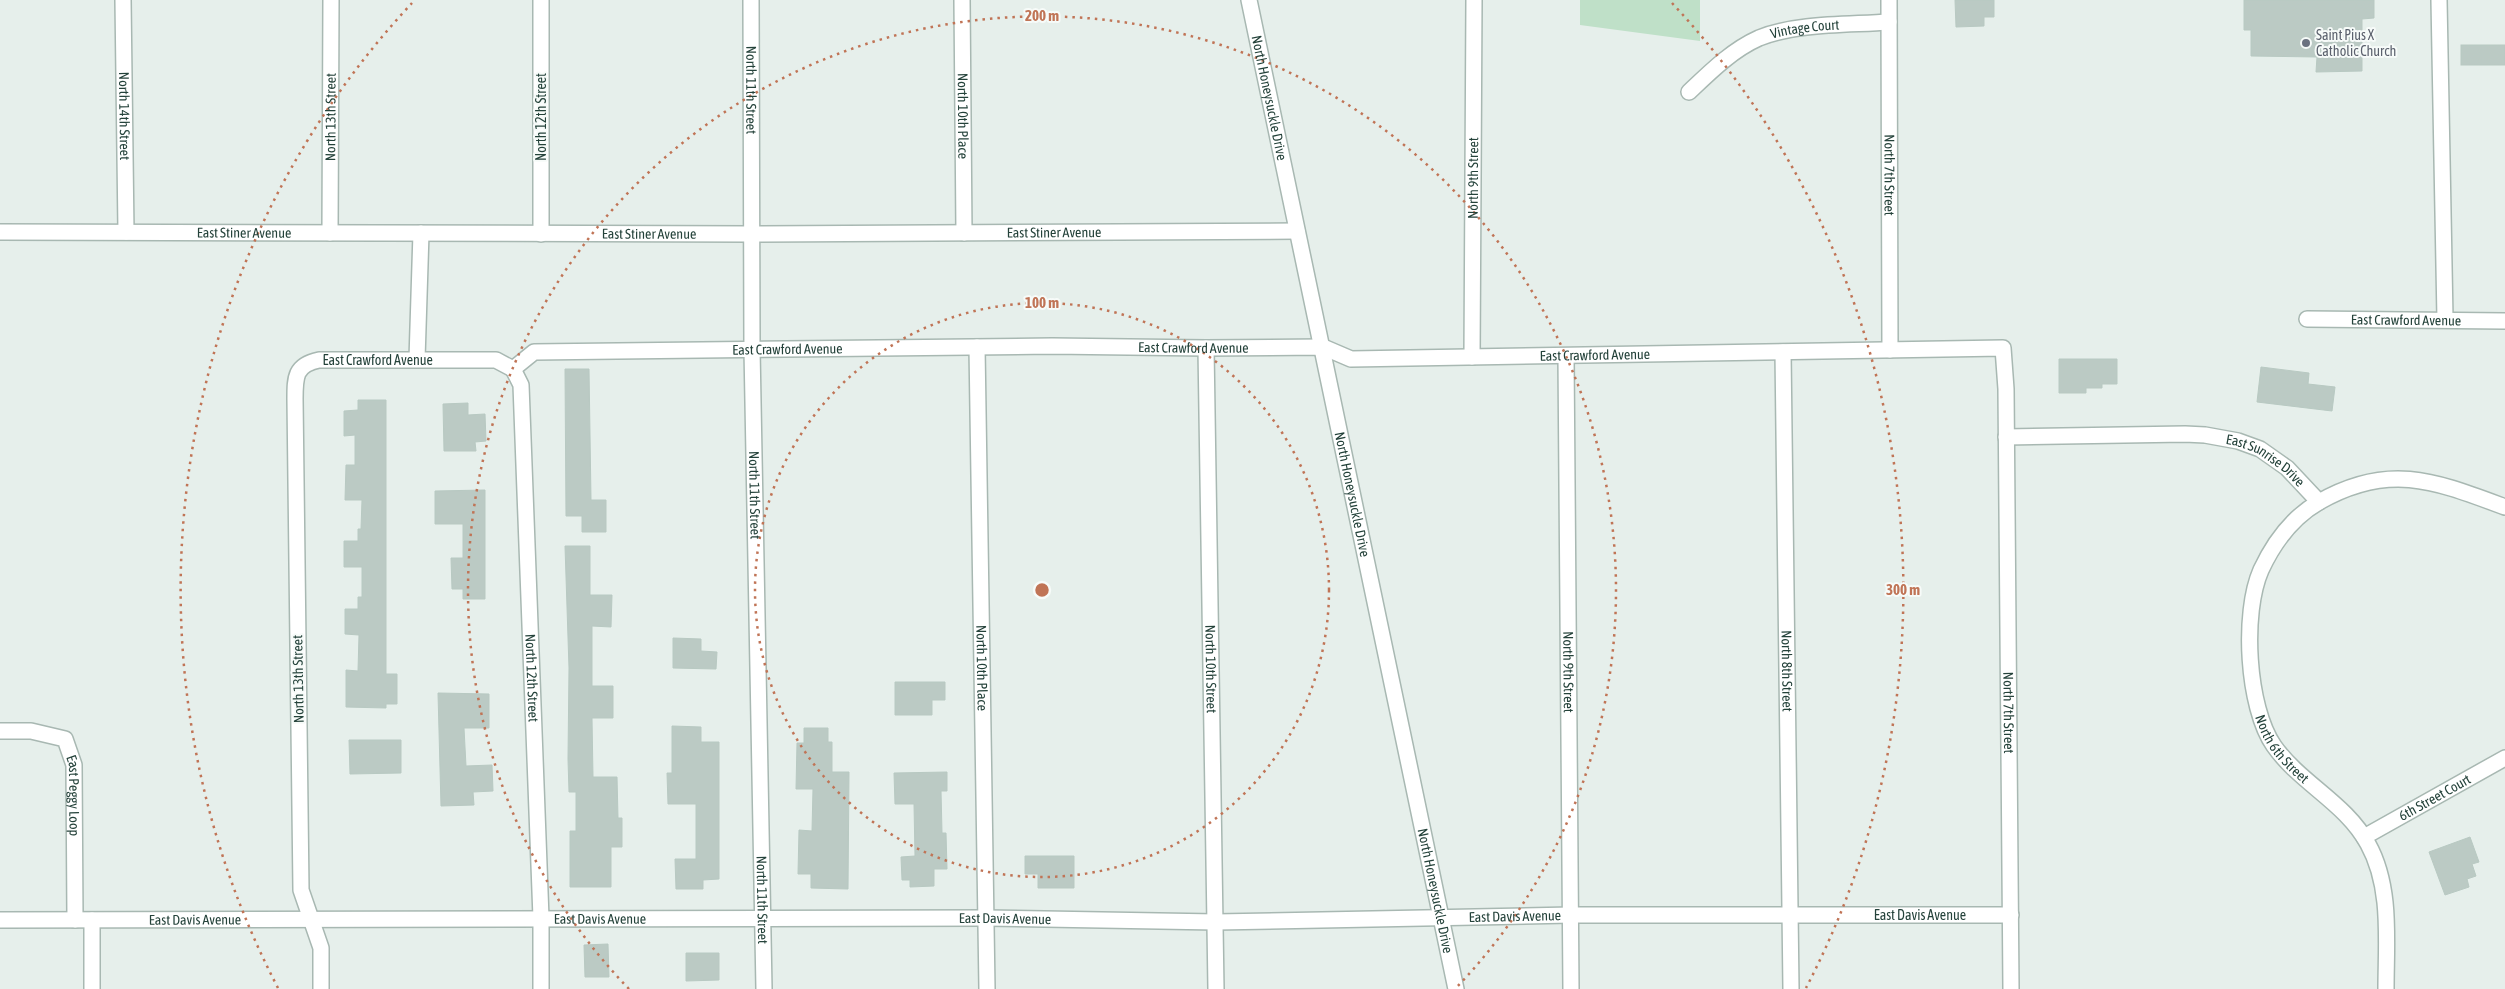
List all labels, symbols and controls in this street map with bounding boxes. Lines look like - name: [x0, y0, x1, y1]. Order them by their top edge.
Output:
- text: 200 m: [1025, 7, 1059, 24]
- street label: Vintage Court: [1769, 16, 1840, 42]
- place label: Saint Pius X Catholic Church: [2316, 27, 2396, 59]
- street label: North Honeysuckle Drive: [1249, 34, 1290, 162]
- marker: Saint Pius X Catholic Church: [2300, 37, 2312, 49]
- street label: North 11th Street: [743, 46, 759, 134]
- street label: North 14th Street: [116, 72, 133, 160]
- street label: North 13th Street: [322, 73, 339, 161]
- street label: North 12th Street: [533, 73, 549, 161]
- street label: North 10th Place: [955, 73, 971, 159]
- street label: North 7th Street: [1881, 134, 1898, 216]
- street label: North 9th Street: [1465, 137, 1481, 219]
- street label: East Stiner Avenue: [1007, 224, 1101, 241]
- street label: East Stiner Avenue: [197, 225, 291, 241]
- street label: East Stiner Avenue: [602, 226, 696, 242]
- text: 100 m: [1025, 294, 1059, 311]
- street label: East Crawford Avenue: [2351, 311, 2461, 329]
- street label: East Crawford Avenue: [1138, 339, 1249, 356]
- street label: East Crawford Avenue: [732, 340, 843, 358]
- street label: East Crawford Avenue: [1540, 346, 1650, 364]
- street label: East Crawford Avenue: [322, 352, 433, 368]
- street label: North Honeysuckle Drive: [1332, 430, 1373, 558]
- street label: East Sunrise Drive: [2225, 431, 2308, 490]
- street label: North 11th Street: [746, 451, 764, 539]
- centre of rings: [1033, 581, 1051, 599]
- text: 300 m: [1886, 581, 1920, 598]
- street label: North 10th Place: [973, 625, 991, 711]
- street label: North 10th Street: [1202, 625, 1220, 713]
- street label: North 8th Street: [1778, 630, 1796, 712]
- street label: North 9th Street: [1560, 631, 1577, 713]
- street label: North 12th Street: [522, 633, 542, 722]
- street label: North 13th Street: [289, 635, 307, 723]
- street label: North 7th Street: [2000, 672, 2017, 754]
- street label: North 6th Street: [2252, 713, 2312, 786]
- street label: East Peggy Loop: [63, 753, 82, 837]
- street label: 6th Street Court: [2396, 771, 2473, 824]
- street label: North Honeysuckle Drive: [1415, 827, 1456, 955]
- street label: North 11th Street: [754, 856, 771, 944]
- street label: East Davis Avenue: [1469, 907, 1561, 925]
- street label: East Davis Avenue: [1874, 907, 1966, 923]
- street label: East Davis Avenue: [959, 910, 1051, 927]
- street label: East Davis Avenue: [554, 911, 646, 927]
- street label: East Davis Avenue: [149, 912, 241, 928]

